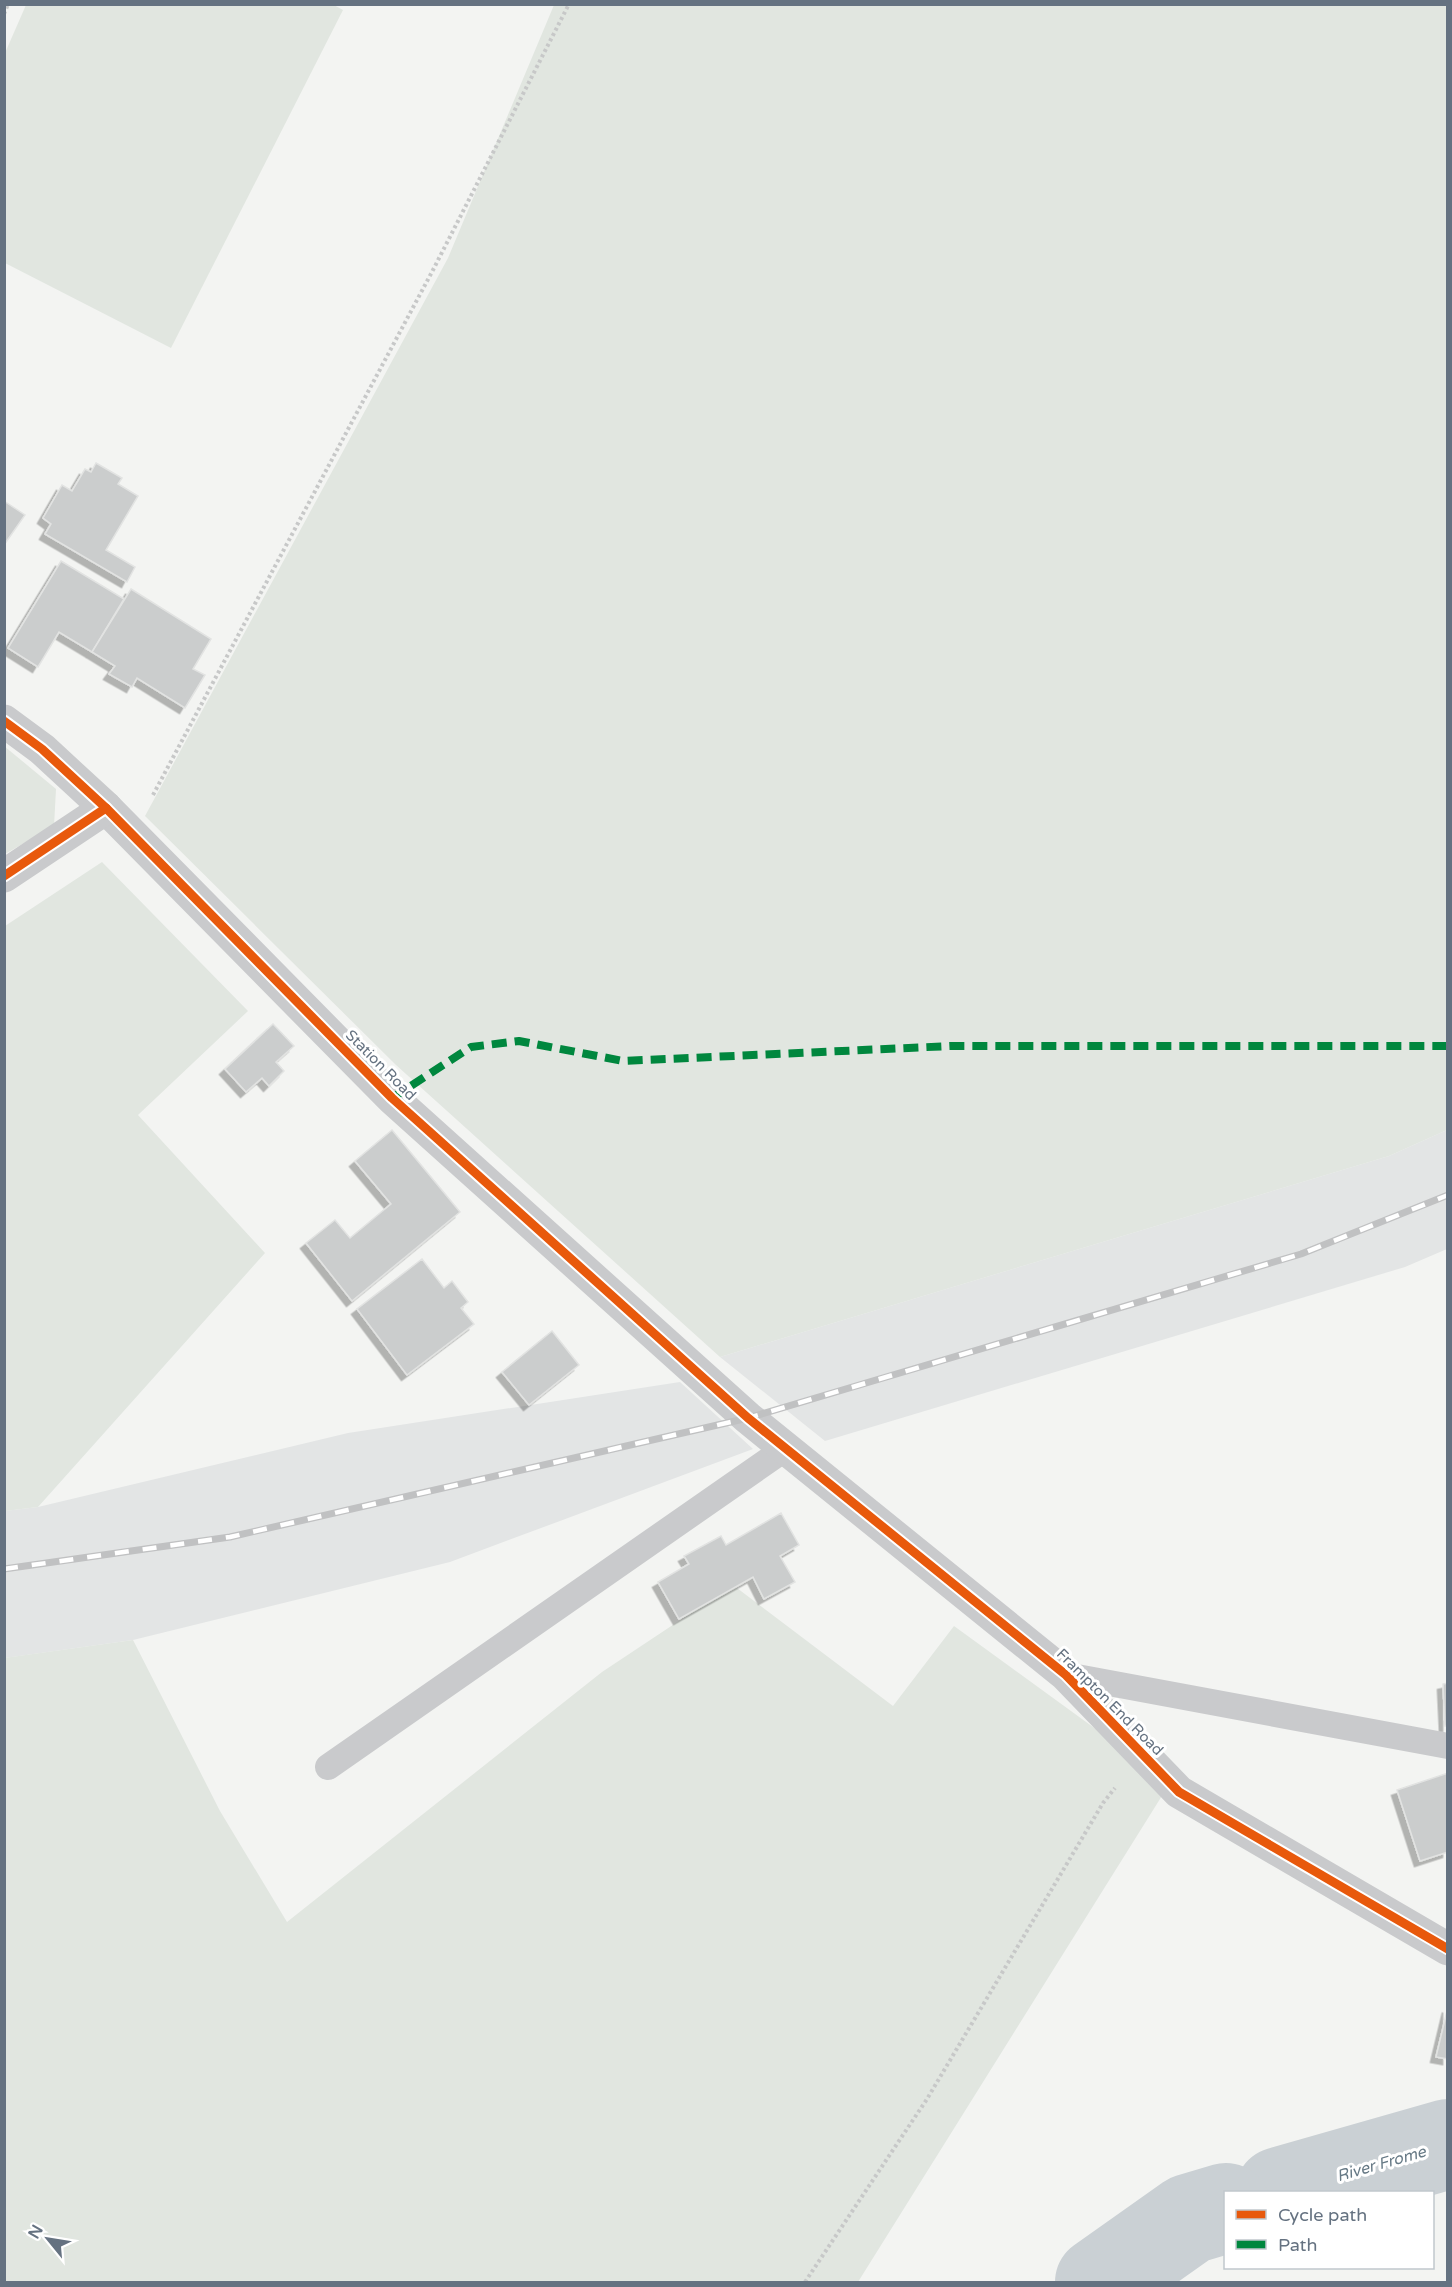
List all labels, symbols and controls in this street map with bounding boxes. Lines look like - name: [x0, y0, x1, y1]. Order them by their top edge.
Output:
- street label: Station Road: [342, 1026, 420, 1104]
- street label: Frampton End Road: [1053, 1645, 1167, 1759]
- water label: River Frome: [1334, 2141, 1429, 2186]
- legend: [1224, 2191, 1434, 2269]
- text: Cycle path: [1278, 2204, 1367, 2226]
- north arrow: [18, 2209, 78, 2269]
- text: N: [24, 2221, 48, 2243]
- text: Path: [1278, 2234, 1317, 2256]

